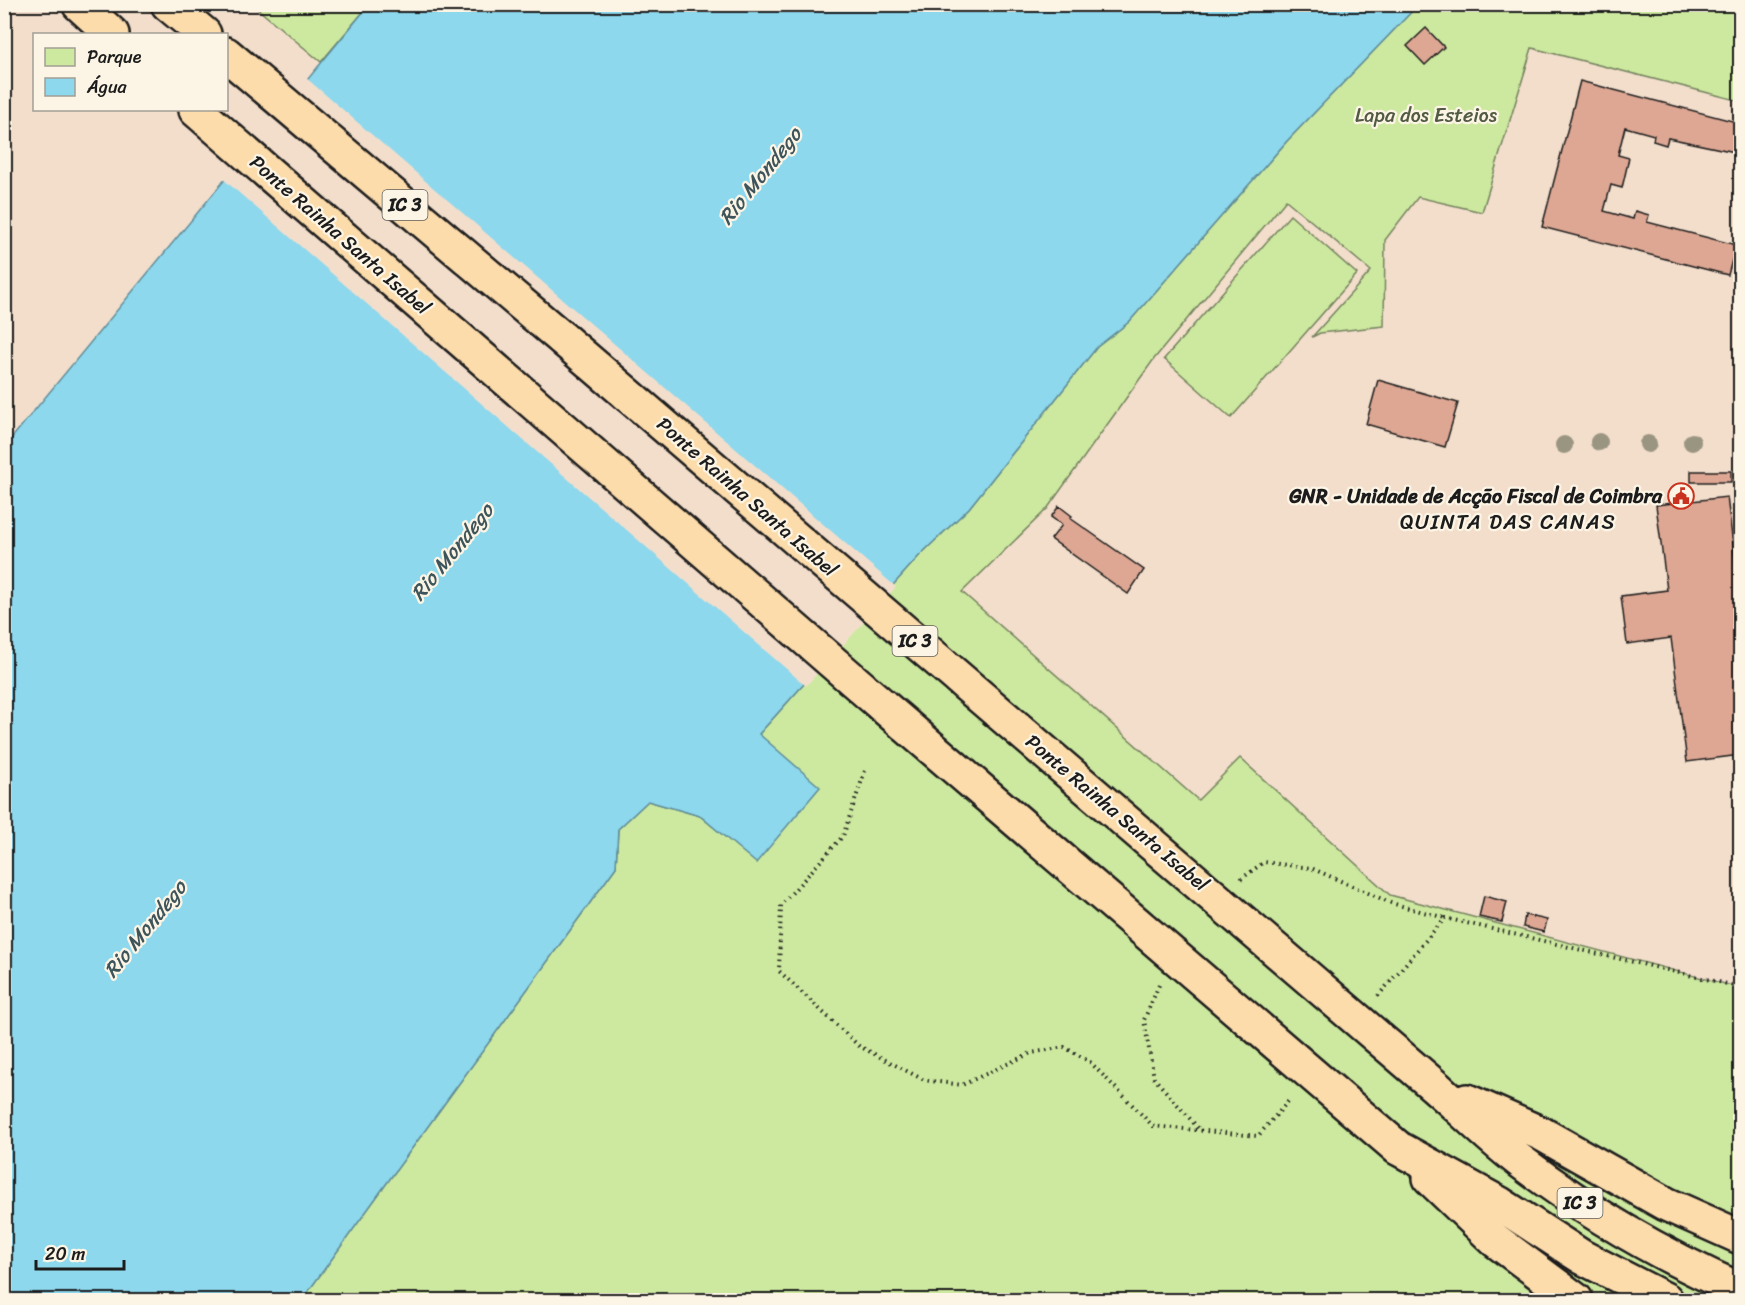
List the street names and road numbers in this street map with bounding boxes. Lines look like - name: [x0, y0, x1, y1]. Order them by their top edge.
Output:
- street label: Ponte Rainha Santa Isabel: [241, 146, 439, 324]
- road number: IC 3: [382, 190, 428, 220]
- street label: Ponte Rainha Santa Isabel: [648, 408, 846, 586]
- road number: IC 3: [892, 626, 938, 656]
- street label: Ponte Rainha Santa Isabel: [1017, 725, 1217, 901]
- road number: IC 3: [1558, 1188, 1602, 1218]

